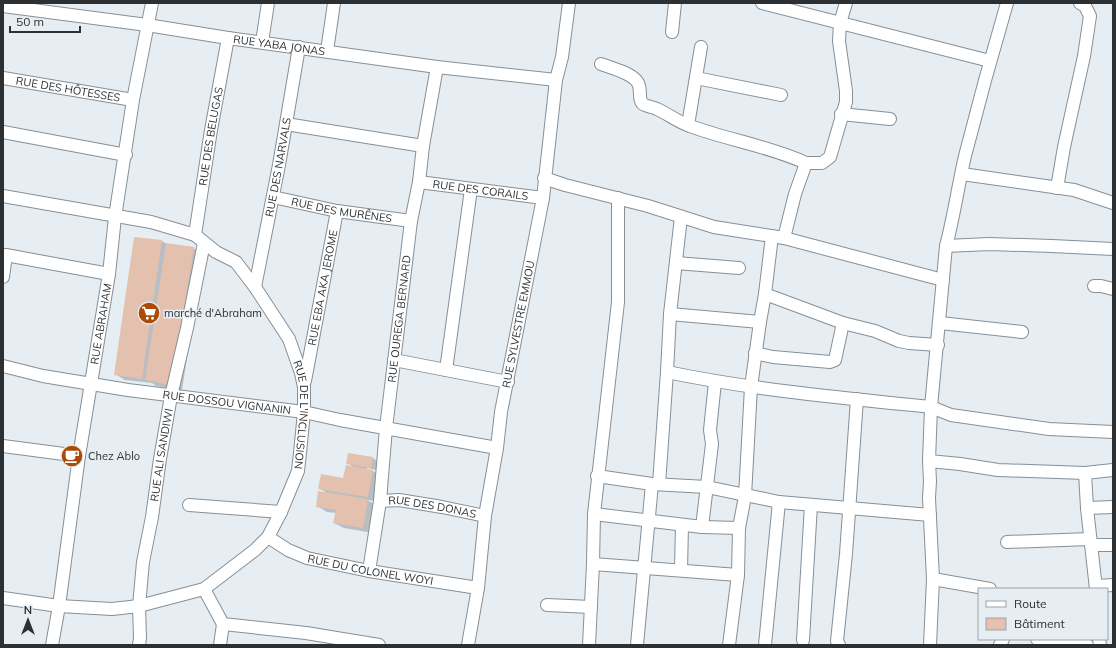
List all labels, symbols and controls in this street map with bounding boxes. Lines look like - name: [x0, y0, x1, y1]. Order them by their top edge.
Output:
- scale bar: [10, 8, 80, 34]
- text: 50 m: [16, 14, 44, 29]
- street label: RUE YABA JONAS: [232, 32, 326, 58]
- street label: RUE DES HÔTESSES: [15, 73, 121, 105]
- street label: RUE DES BELUGAS: [196, 86, 226, 187]
- street label: RUE DES NARVALS: [262, 116, 294, 218]
- street label: RUE DES CORAILS: [432, 177, 529, 203]
- street label: RUE DES MURÊNES: [290, 194, 393, 225]
- street label: RUE EBA AKA JEROME: [305, 229, 340, 347]
- street label: RUE OUREGA BERNARD: [385, 254, 414, 383]
- street label: RUE SYLVESTRE EMMOU: [499, 259, 538, 389]
- street label: RUE ABRAHAM: [87, 282, 114, 365]
- supermarket icon: marché d'Abraham: [136, 300, 162, 326]
- place label: marché d'Abraham: [164, 306, 262, 320]
- street label: RUE DE L'INCLUSION: [290, 358, 311, 470]
- street label: RUE DOSSOU VIGNANIN: [162, 387, 292, 417]
- street label: RUE ALI SANDIWI: [147, 407, 176, 502]
- cafe icon: Chez Ablo: [59, 443, 85, 469]
- place label: Chez Ablo: [88, 449, 140, 463]
- street label: RUE DES DONAS: [388, 493, 478, 521]
- street label: RUE DU COLONEL WOYI: [306, 551, 434, 588]
- legend: [978, 588, 1108, 640]
- text: Route: [1014, 596, 1047, 611]
- north arrow: [8, 600, 48, 640]
- text: N: [24, 603, 32, 617]
- text: Bâtiment: [1014, 616, 1065, 631]

